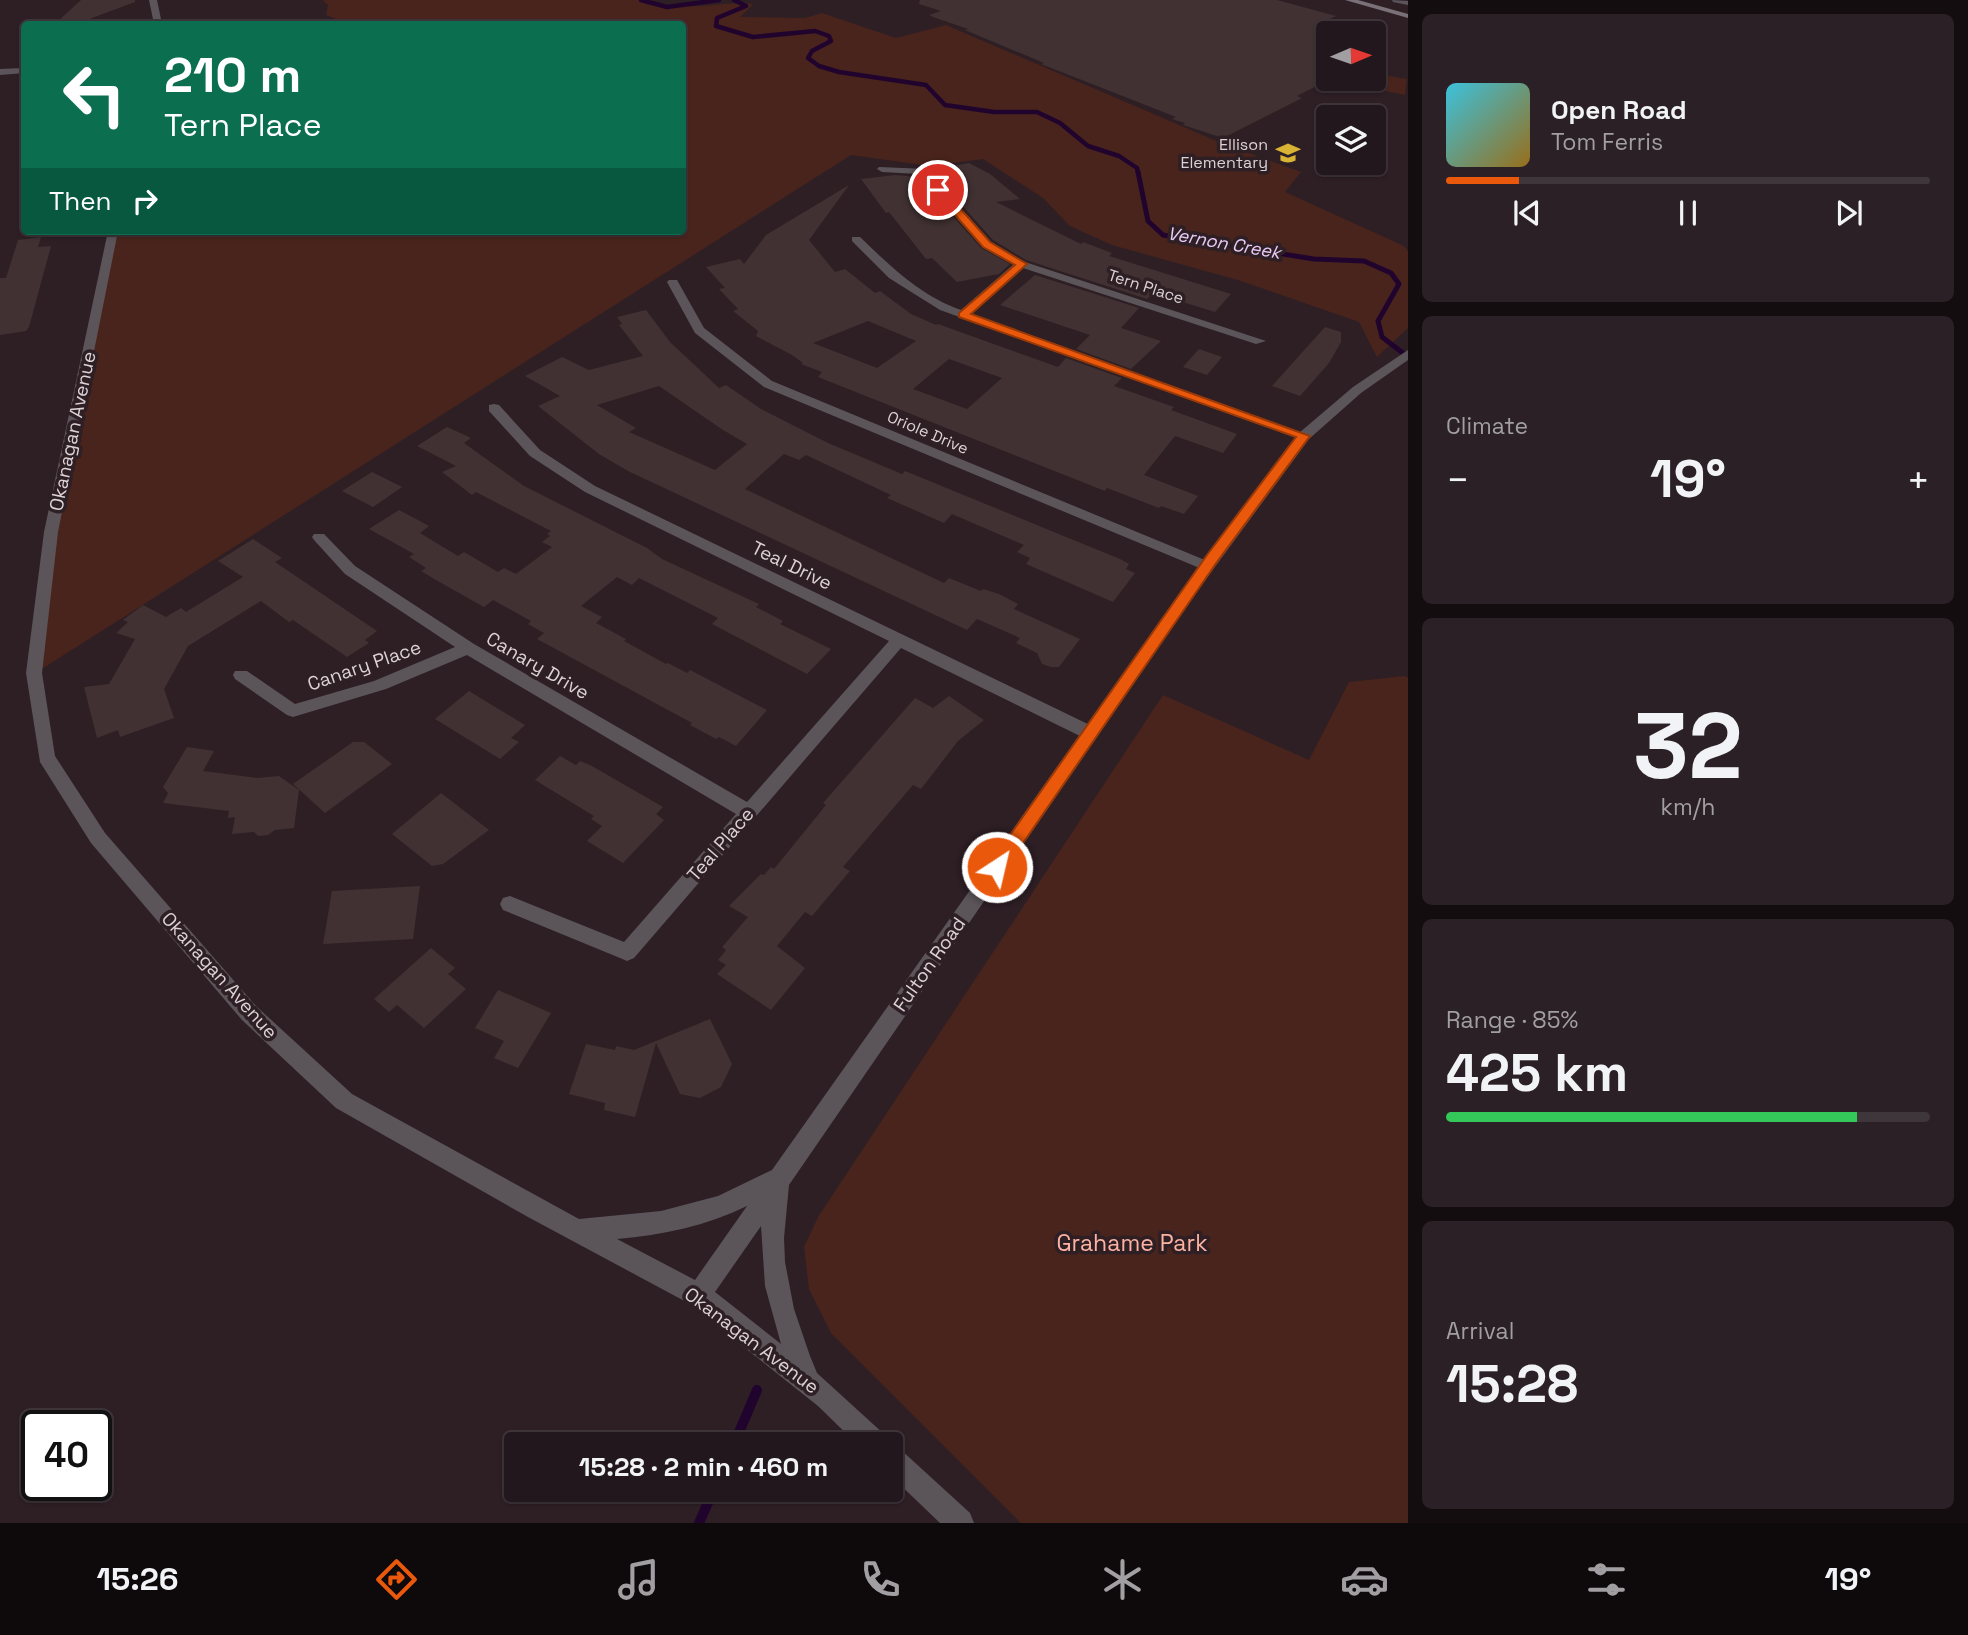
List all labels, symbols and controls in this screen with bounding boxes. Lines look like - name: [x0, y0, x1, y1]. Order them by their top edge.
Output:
- north arrow: [1316, 21, 1386, 91]
- map controls: [1316, 21, 1386, 175]
- text: 210 m: [164, 44, 301, 106]
- icon: left: [49, 49, 140, 140]
- text: Open Road: [1551, 93, 1687, 127]
- text: Tern Place: [164, 105, 322, 145]
- button: layers: [1316, 105, 1386, 175]
- text: Tom Ferris: [1551, 127, 1663, 157]
- place label: Ellison Elementary: [1180, 134, 1268, 173]
- school or university icon: Ellison Elementary: [1274, 139, 1302, 167]
- pin: [908, 160, 968, 220]
- icon: arrive: [919, 171, 957, 209]
- icon: right: [126, 182, 164, 220]
- text: Then: [49, 184, 112, 218]
- icon: previous: [1508, 194, 1546, 232]
- icon: pause: [1669, 194, 1707, 232]
- icon: next: [1830, 194, 1868, 232]
- water label: Vernon Creek: [1166, 221, 1285, 264]
- street label: Tern Place: [1105, 264, 1187, 309]
- street label: Okanagan Avenue: [43, 349, 102, 513]
- street label: Oriole Drive: [884, 406, 972, 459]
- text: Climate: [1446, 411, 1528, 441]
- text: 19°: [1650, 446, 1726, 512]
- text: −: [1446, 456, 1470, 504]
- text: +: [1906, 456, 1930, 504]
- street label: Teal Drive: [747, 535, 836, 596]
- street label: Canary Drive: [482, 626, 594, 705]
- street label: Canary Place: [304, 634, 424, 697]
- text: 32: [1633, 688, 1743, 805]
- text: km/h: [1661, 792, 1715, 822]
- street label: Teal Place: [681, 802, 759, 887]
- position arrow: [960, 830, 1034, 904]
- street label: Okanagan Avenue: [156, 907, 283, 1044]
- street label: Fulton Road: [888, 912, 971, 1016]
- text: Range · 85%: [1446, 1005, 1578, 1035]
- text: 425 km: [1446, 1040, 1628, 1106]
- park label: Grahame Park: [1056, 1228, 1208, 1258]
- street label: Okanagan Avenue: [679, 1282, 824, 1399]
- text: Arrival: [1446, 1316, 1514, 1346]
- text: 15:28: [1446, 1351, 1578, 1417]
- speed limit sign: 40: [21, 1410, 112, 1501]
- text: 15:28 · 2 min · 460 m: [579, 1450, 828, 1484]
- icon: directions: [372, 1555, 421, 1604]
- icon: music: [614, 1555, 663, 1604]
- icon: phone: [856, 1555, 905, 1604]
- icon: climate: [1098, 1555, 1147, 1604]
- icon: car: [1340, 1555, 1389, 1604]
- icon: filters: [1582, 1555, 1631, 1604]
- text: 15:26: [97, 1559, 179, 1599]
- text: 19°: [1825, 1559, 1871, 1599]

